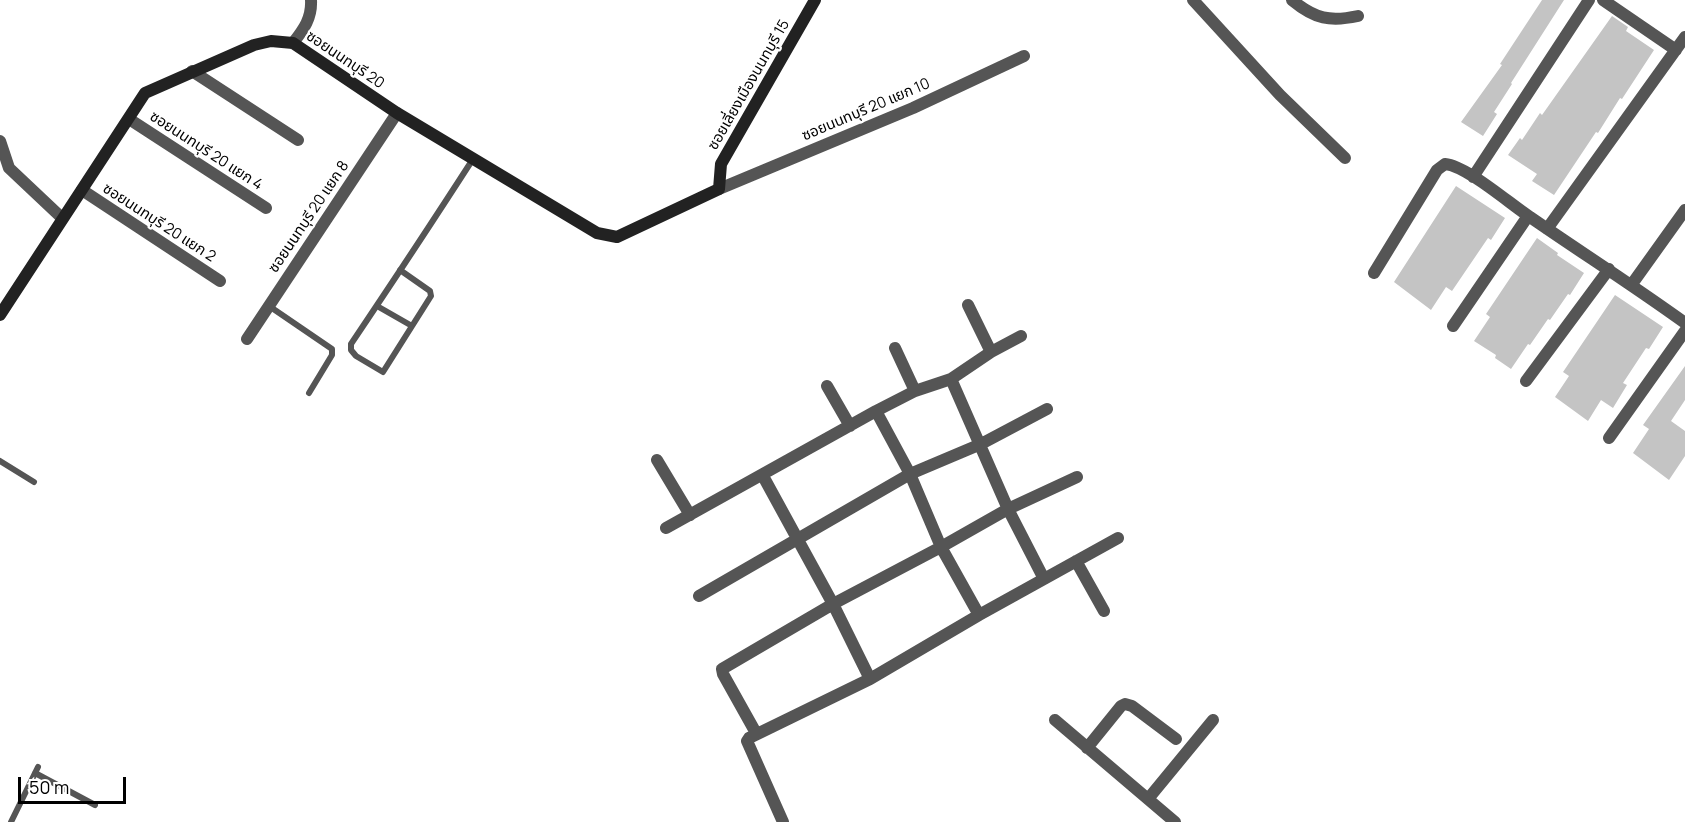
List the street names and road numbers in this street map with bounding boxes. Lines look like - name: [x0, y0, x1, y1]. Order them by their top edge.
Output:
- street label: ซอยเลี่ยงเมืองนนทบุรี 15: [704, 17, 794, 153]
- street label: ซอยนนทบุรี 20: [302, 27, 388, 93]
- street label: ซอยนนทบุรี 20 แยก 10: [799, 75, 933, 145]
- street label: ซอยนนทบุรี 20 แยก 4: [146, 108, 266, 194]
- street label: ซอยนนทบุรี 20 แยก 8: [265, 158, 353, 276]
- street label: ซอยนนทบุรี 20 แยก 2: [99, 180, 219, 266]

